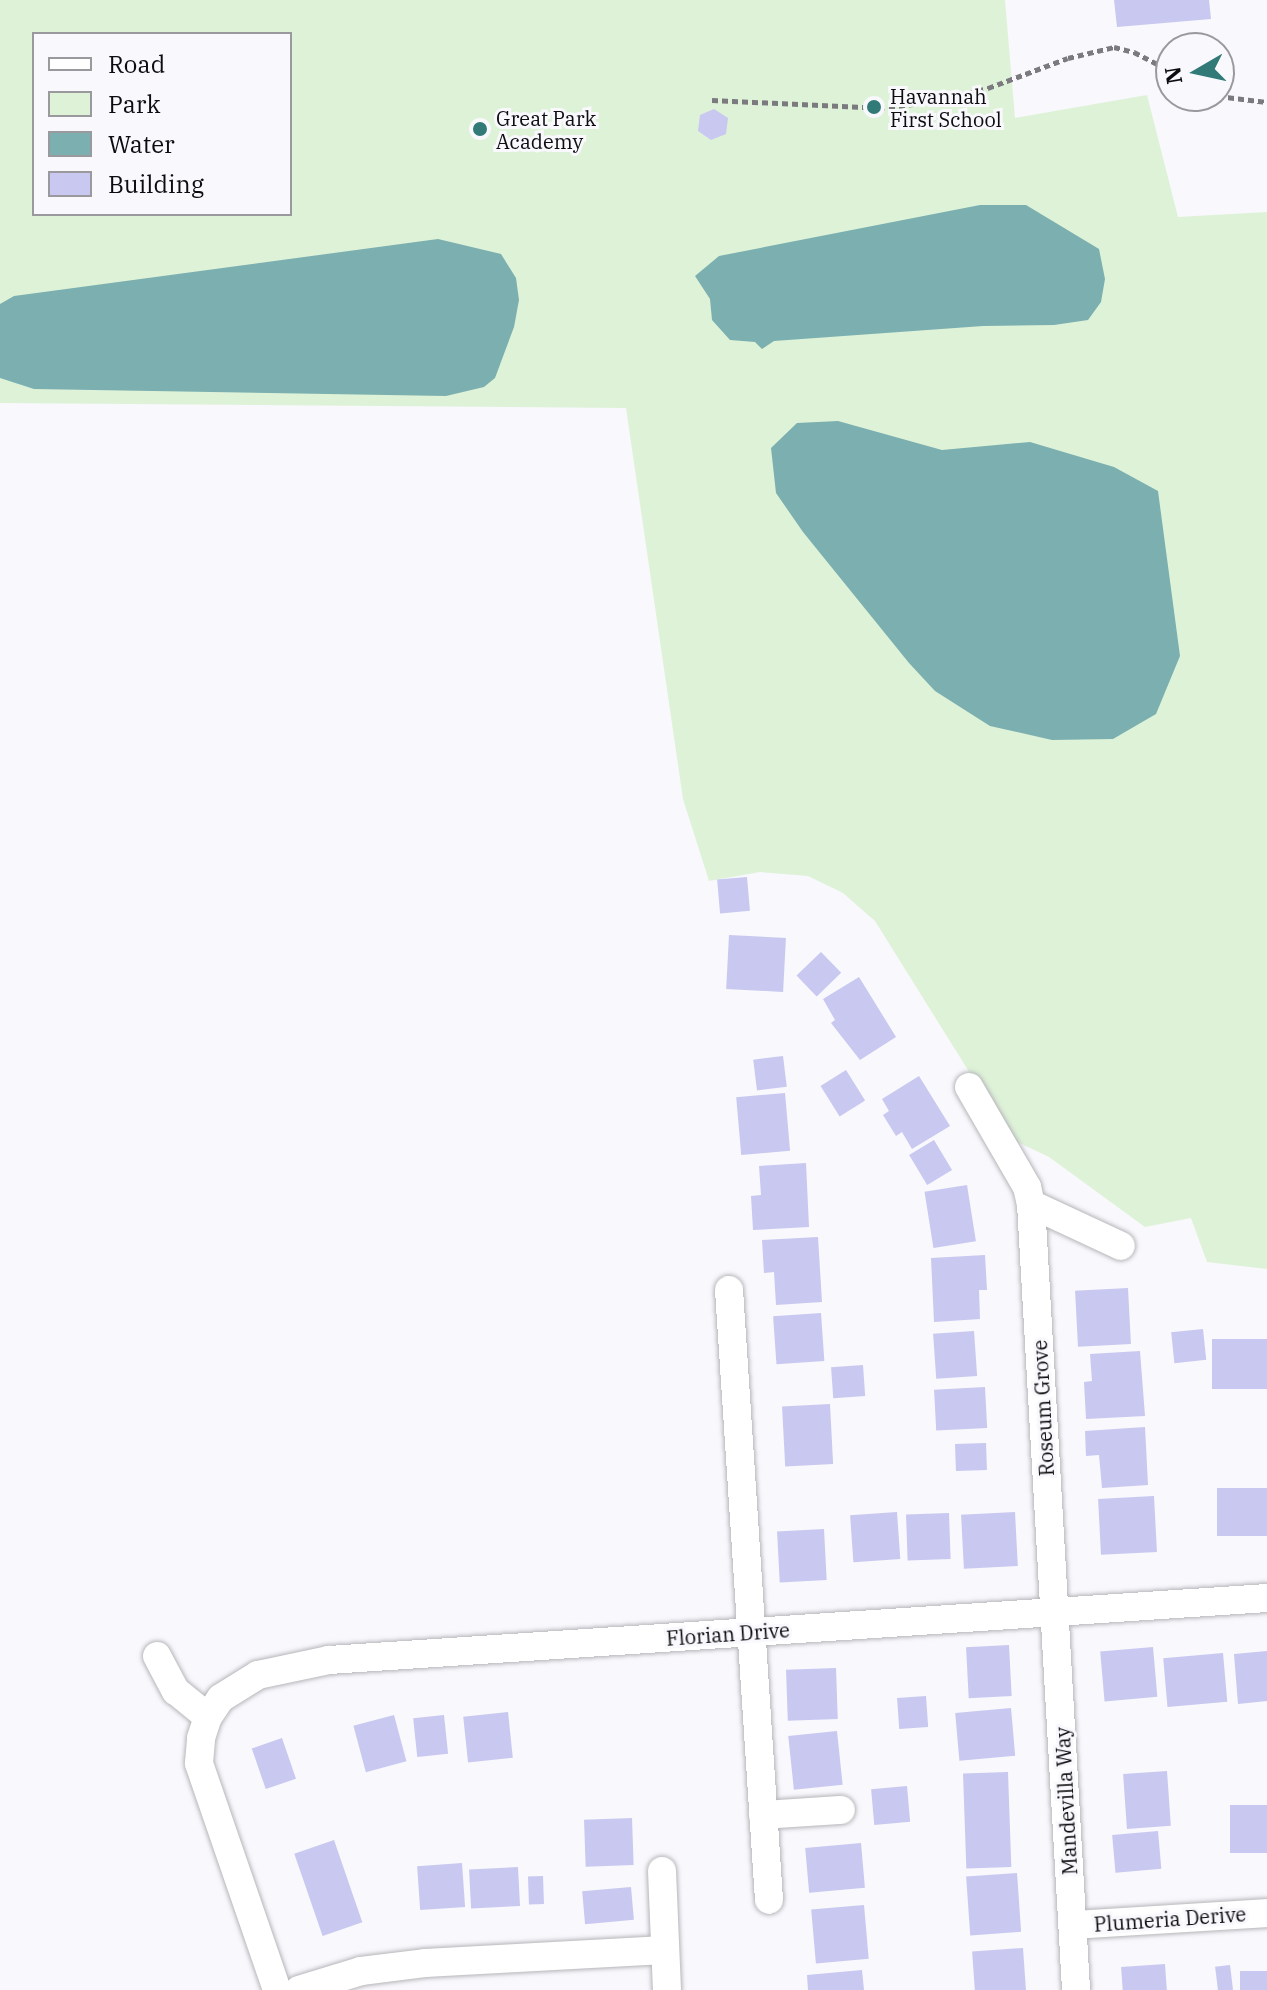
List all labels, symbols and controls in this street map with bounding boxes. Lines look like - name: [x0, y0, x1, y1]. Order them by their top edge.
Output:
- legend: [32, 32, 292, 216]
- north arrow: [1155, 32, 1235, 112]
- text: Road: [108, 48, 165, 80]
- text: N: [1157, 65, 1188, 86]
- place label: Havannah First School: [890, 84, 1002, 131]
- text: Park: [108, 88, 160, 120]
- marker: Havannah First School: [865, 98, 883, 116]
- place label: Great Park Academy: [496, 106, 596, 153]
- marker: Great Park Academy: [471, 120, 489, 138]
- text: Water: [108, 128, 175, 160]
- text: Building: [108, 168, 204, 200]
- street label: Roseum Grove: [1027, 1339, 1059, 1477]
- street label: Florian Drive: [665, 1618, 791, 1650]
- street label: Mandevilla Way: [1050, 1726, 1082, 1876]
- street label: Plumeria Derive: [1093, 1902, 1247, 1936]

